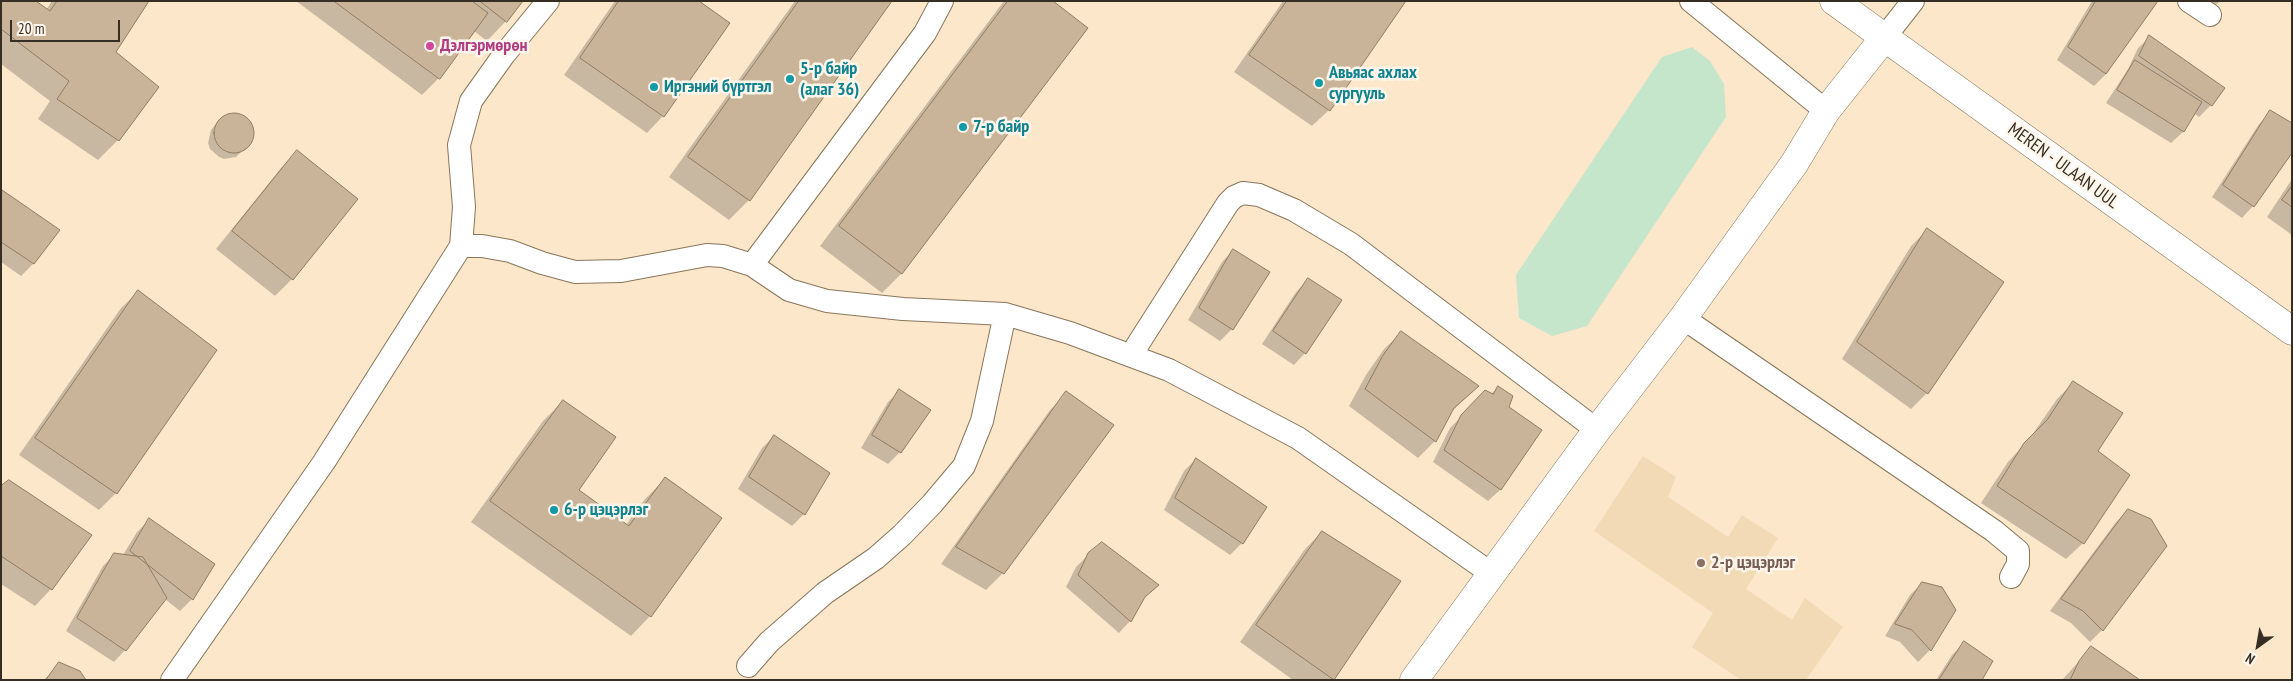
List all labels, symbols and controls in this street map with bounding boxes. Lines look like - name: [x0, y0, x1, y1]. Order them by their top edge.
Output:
- scale bar: [12, 10, 122, 42]
- text: 20 m: [18, 19, 44, 38]
- place label: Дэлгэрмөрөн: [440, 35, 527, 57]
- marker: Дэлгэрмөрөн: [424, 40, 436, 52]
- place label: 5-р байр (алаг 36): [800, 58, 859, 100]
- place label: Авьяас ахлах сургууль: [1329, 62, 1417, 104]
- marker: 5-р байр (алаг 36): [784, 73, 796, 85]
- place label: Иргэний бүртгэл: [664, 76, 772, 98]
- marker: Авьяас ахлах сургууль: [1313, 77, 1325, 89]
- marker: Иргэний бүртгэл: [648, 81, 660, 93]
- place label: 7-р байр: [973, 116, 1029, 138]
- street label: MEREN - ULAAN UUL: [2003, 119, 2123, 213]
- marker: 7-р байр: [957, 121, 969, 133]
- place label: 6-р цэцэрлэг: [564, 499, 648, 521]
- marker: 6-р цэцэрлэг: [548, 504, 560, 516]
- place label: 2-р цэцэрлэг: [1711, 552, 1795, 574]
- marker: 2-р цэцэрлэг: [1695, 557, 1707, 569]
- north arrow: [2233, 621, 2283, 671]
- text: N: [2242, 649, 2258, 668]

